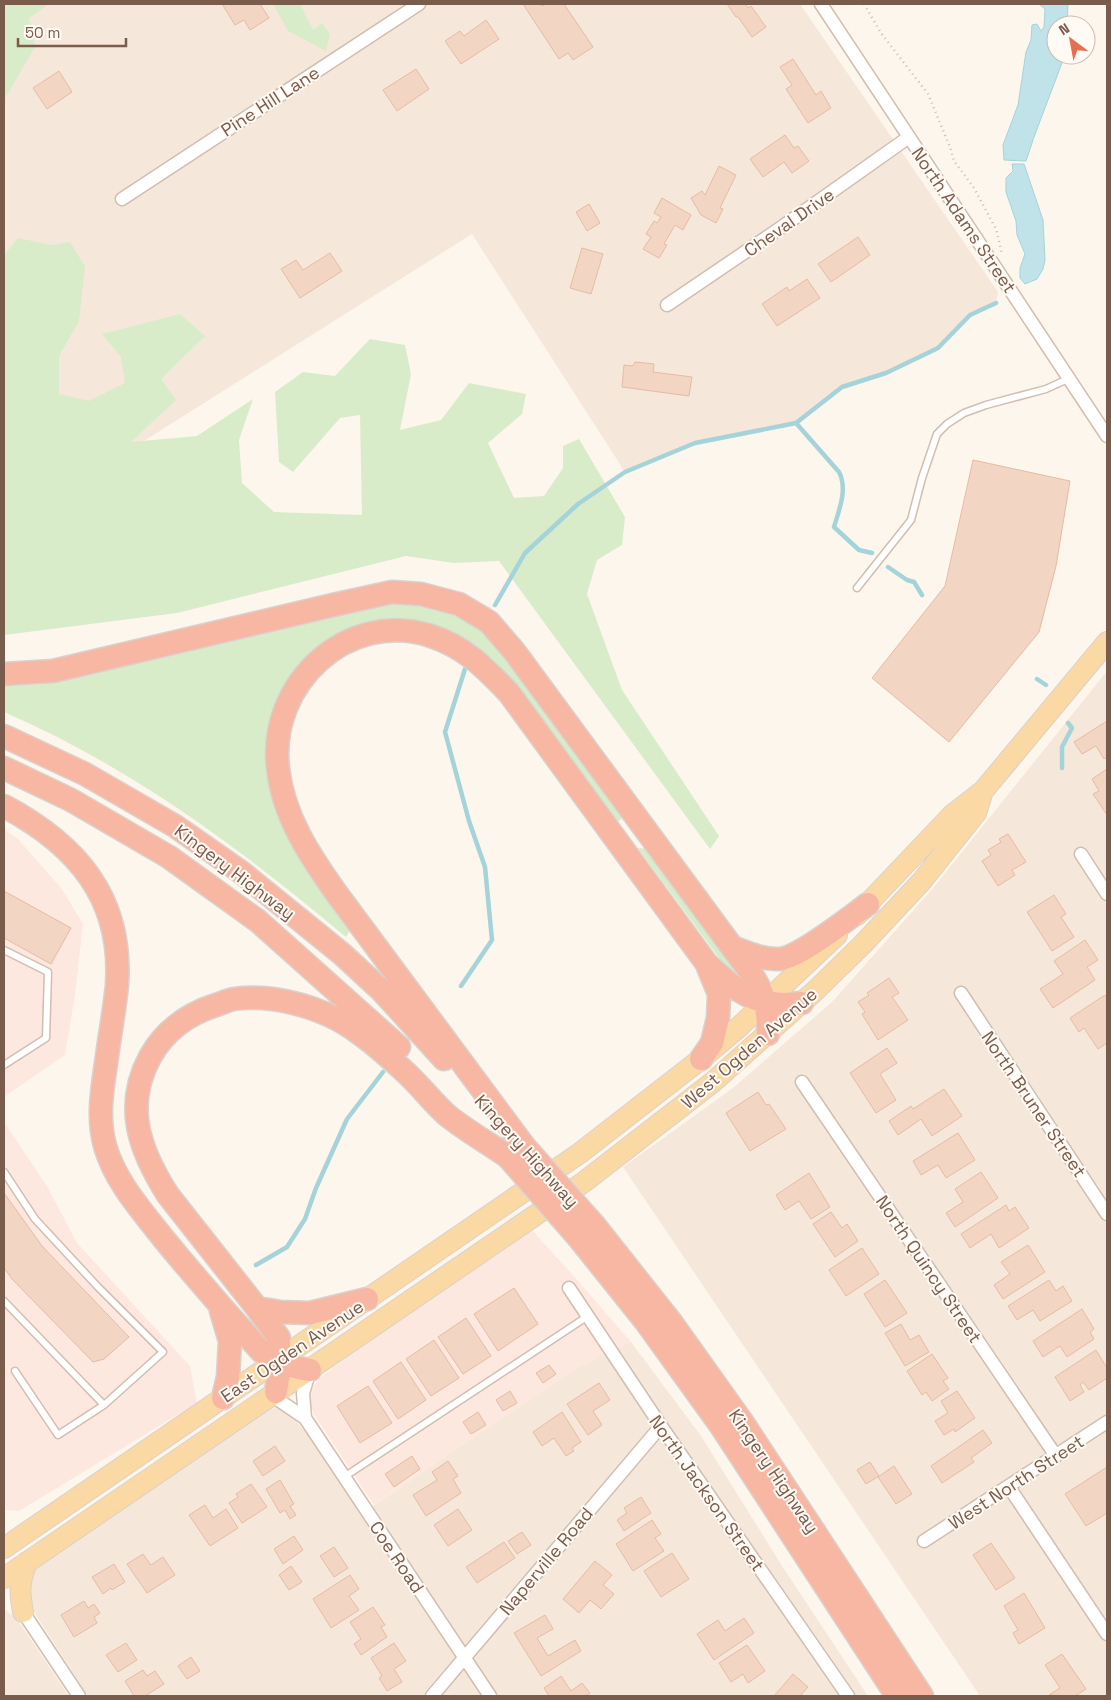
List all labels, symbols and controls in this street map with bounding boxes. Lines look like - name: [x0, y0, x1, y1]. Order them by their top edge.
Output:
- scale bar: [18, 15, 125, 47]
- north arrow: [1046, 15, 1096, 65]
- text: N: [1055, 19, 1073, 39]
- text: 50 m: [25, 23, 60, 42]
- street label: Pine Hill Lane: [216, 61, 324, 141]
- street label: North Adams Street: [907, 143, 1021, 297]
- street label: Cheval Drive: [739, 183, 839, 261]
- street label: Kingery Highway: [170, 819, 300, 925]
- street label: West Ogden Avenue: [676, 983, 822, 1113]
- street label: North Bruner Street: [976, 1026, 1092, 1182]
- street label: Kingery Highway: [470, 1089, 584, 1213]
- street label: North Quincy Street: [871, 1191, 987, 1347]
- street label: East Ogden Avenue: [216, 1295, 368, 1407]
- street label: Kingery Highway: [724, 1404, 824, 1538]
- street label: North Jackson Street: [644, 1410, 770, 1576]
- street label: West North Street: [944, 1430, 1088, 1534]
- street label: Naperville Road: [494, 1502, 598, 1620]
- street label: Coe Road: [364, 1517, 430, 1597]

